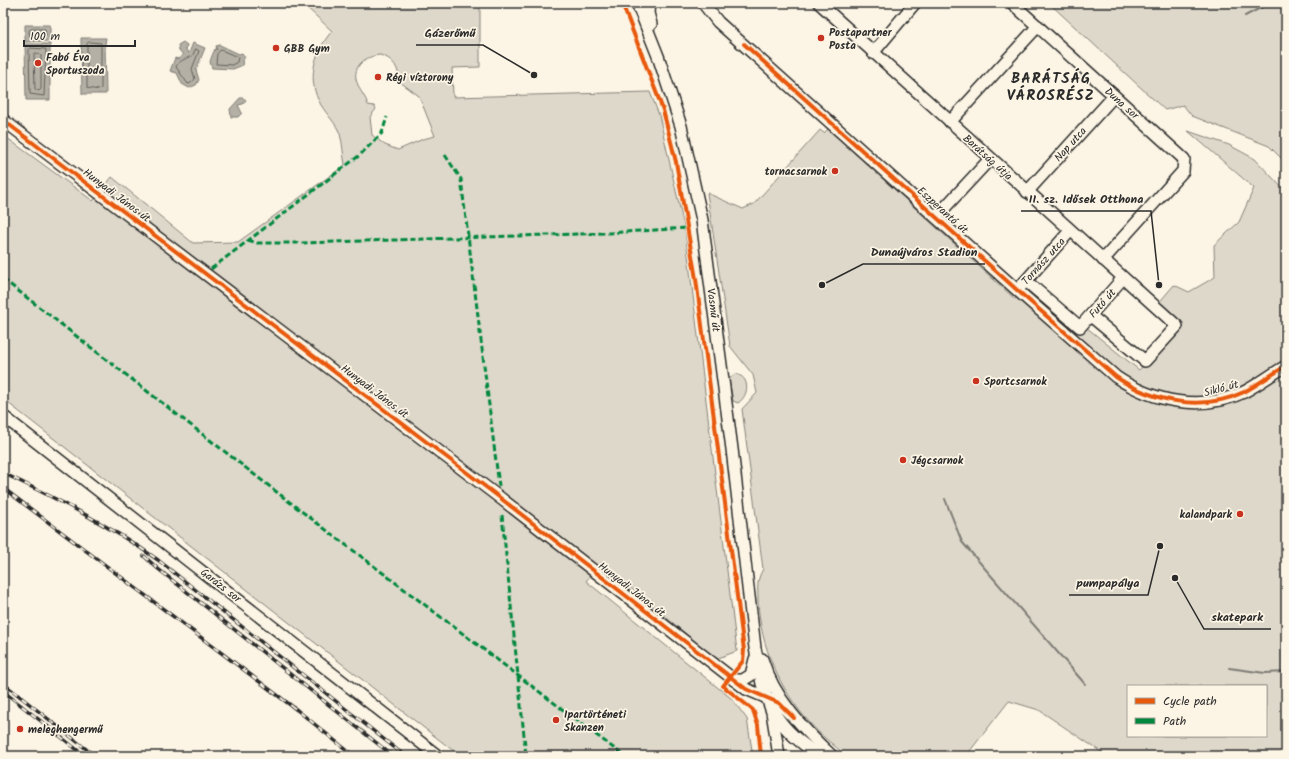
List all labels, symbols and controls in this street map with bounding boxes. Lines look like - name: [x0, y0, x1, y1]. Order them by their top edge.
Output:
- callout: Gázerőmű: [416, 21, 483, 45]
- scale bar: [24, 22, 135, 48]
- text: Gázerőmű: [425, 24, 476, 43]
- place label: Postapartner Posta: [829, 24, 893, 55]
- text: 100 m: [30, 27, 61, 46]
- marker: Postapartner Posta: [816, 33, 826, 43]
- place label: GBB Gym: [284, 40, 330, 58]
- marker: GBB Gym: [271, 43, 281, 53]
- place label: Fabó Éva Sportuszoda: [46, 49, 105, 80]
- marker: Fabó Éva Sportuszoda: [33, 58, 43, 68]
- district label: BARÁTSÁG VÁROSRÉSZ: [1007, 67, 1095, 108]
- place label: Régi víztorony: [386, 69, 454, 87]
- marker: Régi víztorony: [373, 72, 383, 82]
- street label: Duna sor: [1100, 83, 1144, 125]
- street label: Nap utca: [1050, 123, 1091, 166]
- street label: Barátság útja: [958, 130, 1016, 185]
- place label: tornacsarnok: [765, 163, 828, 181]
- street label: Hunyadi János út: [79, 164, 155, 228]
- marker: tornacsarnok: [830, 166, 840, 176]
- street label: Eszperantó út: [913, 183, 973, 239]
- callout: II. sz. Idősek Otthona: [1021, 187, 1151, 211]
- text: II. sz. Idősek Otthona: [1029, 190, 1143, 209]
- street label: Tornász utca: [1017, 234, 1070, 290]
- callout: Dunaújváros Stadion: [863, 240, 985, 264]
- text: Dunaújváros Stadion: [871, 243, 978, 262]
- street label: Futó út: [1085, 284, 1121, 322]
- street label: Vasmű út: [701, 287, 725, 334]
- street label: Hunyadi János út: [337, 360, 413, 424]
- place label: Sportcsarnok: [984, 373, 1047, 391]
- marker: Sportcsarnok: [971, 376, 981, 386]
- street label: Sikló út: [1202, 376, 1241, 402]
- place label: Jégcsarnok: [911, 452, 964, 470]
- marker: Jégcsarnok: [898, 455, 908, 465]
- place label: kalandpark: [1179, 506, 1233, 524]
- marker: kalandpark: [1235, 509, 1245, 519]
- street label: Hunyadi János út: [594, 558, 669, 622]
- street label: Garázs sor: [196, 564, 246, 608]
- callout: pumpapálya: [1069, 571, 1148, 595]
- text: pumpapálya: [1076, 574, 1139, 593]
- callout: skatepark: [1204, 605, 1271, 629]
- text: skatepark: [1211, 608, 1264, 627]
- legend: [1127, 685, 1267, 737]
- text: Cycle path: [1163, 692, 1217, 711]
- place label: Ipartörténeti Skanzen: [564, 706, 627, 737]
- text: Path: [1163, 712, 1186, 731]
- marker: Ipartörténeti Skanzen: [551, 715, 561, 725]
- place label: meleghengermű: [28, 721, 103, 739]
- marker: meleghengermű: [15, 724, 25, 734]

